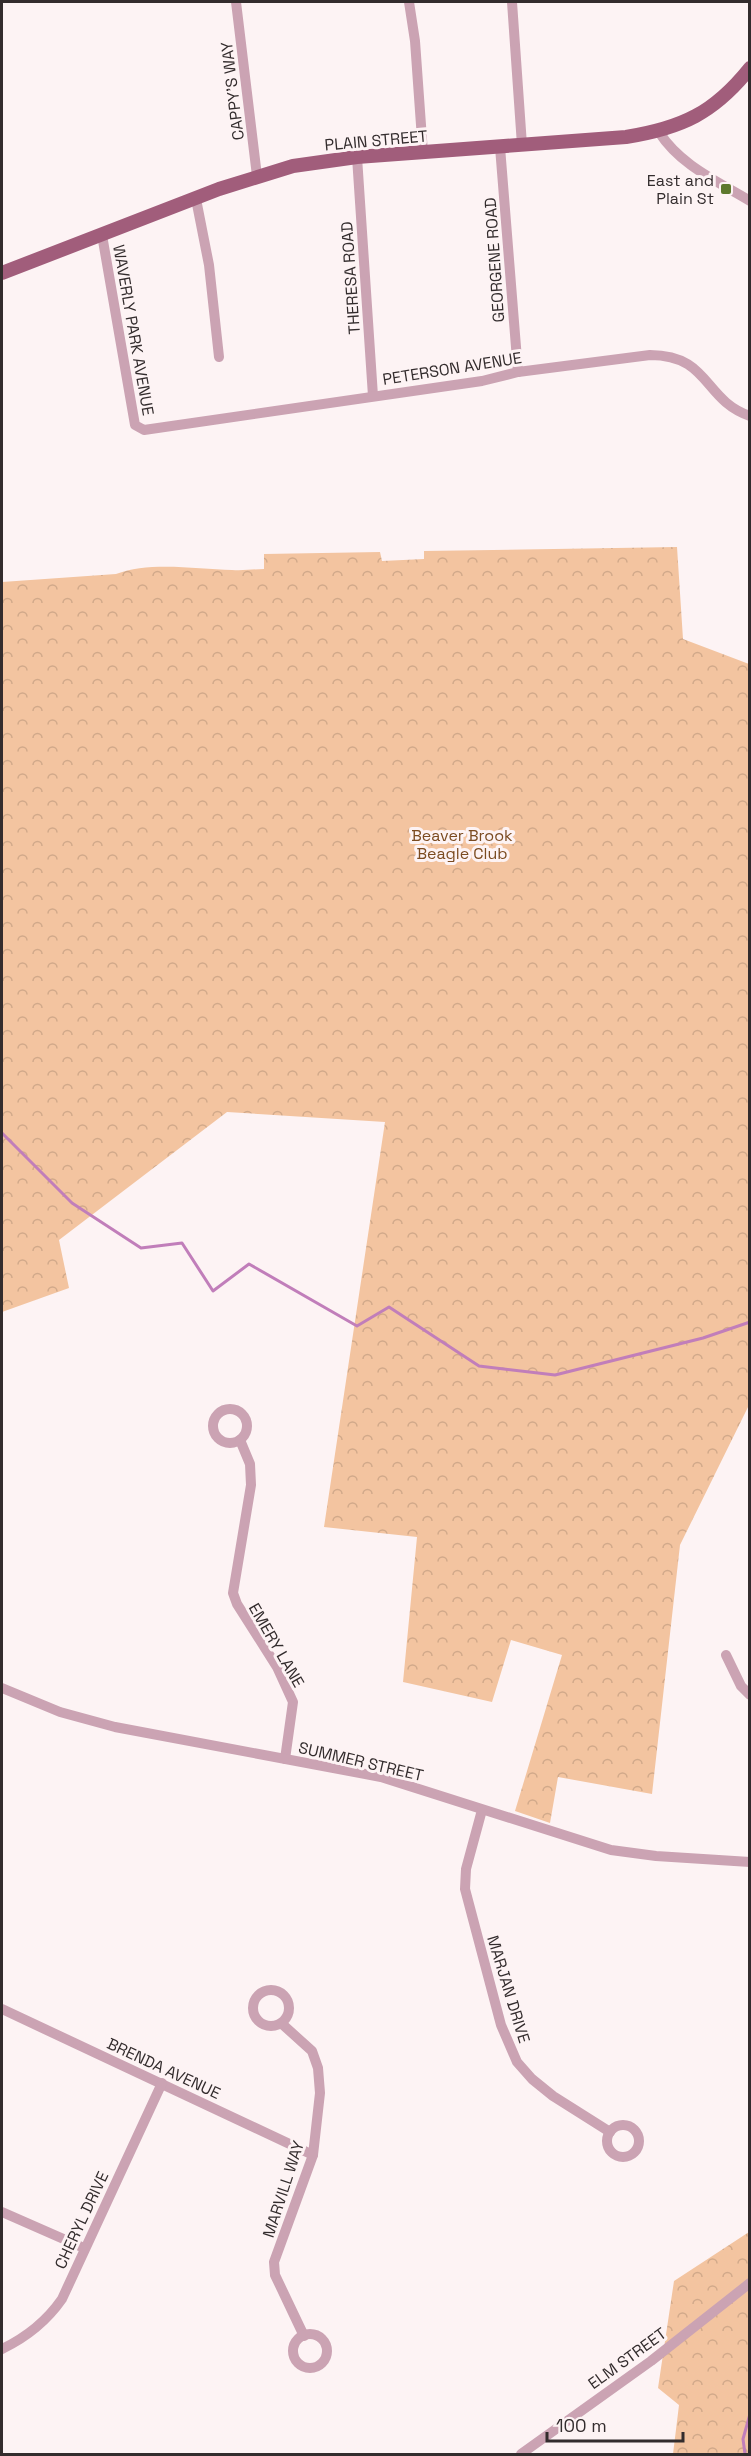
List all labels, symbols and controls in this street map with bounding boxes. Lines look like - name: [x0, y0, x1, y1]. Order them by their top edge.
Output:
- street label: CAPPY'S WAY: [216, 40, 249, 141]
- street label: PLAIN STREET: [324, 126, 428, 155]
- place label: East and Plain St: [647, 170, 714, 209]
- marker: East and Plain St: [719, 182, 733, 196]
- street label: GEORGENE ROAD: [480, 197, 509, 323]
- street label: THERESA ROAD: [336, 221, 365, 335]
- street label: WAVERLY PARK AVENUE: [108, 243, 159, 417]
- street label: PETERSON AVENUE: [381, 347, 523, 390]
- park label: Beaver Brook Beagle Club: [411, 825, 513, 864]
- street label: EMERY LANE: [244, 1599, 309, 1691]
- street label: SUMMER STREET: [296, 1737, 425, 1786]
- street label: MARJAN DRIVE: [482, 1933, 535, 2045]
- street label: BRENDA AVENUE: [104, 2033, 224, 2104]
- street label: MARVILL WAY: [258, 2138, 309, 2240]
- street label: CHERYL DRIVE: [50, 2168, 113, 2272]
- street label: ELM STREET: [584, 2323, 671, 2394]
- scale bar: [547, 2405, 684, 2443]
- text: 100 m: [556, 2414, 607, 2437]

